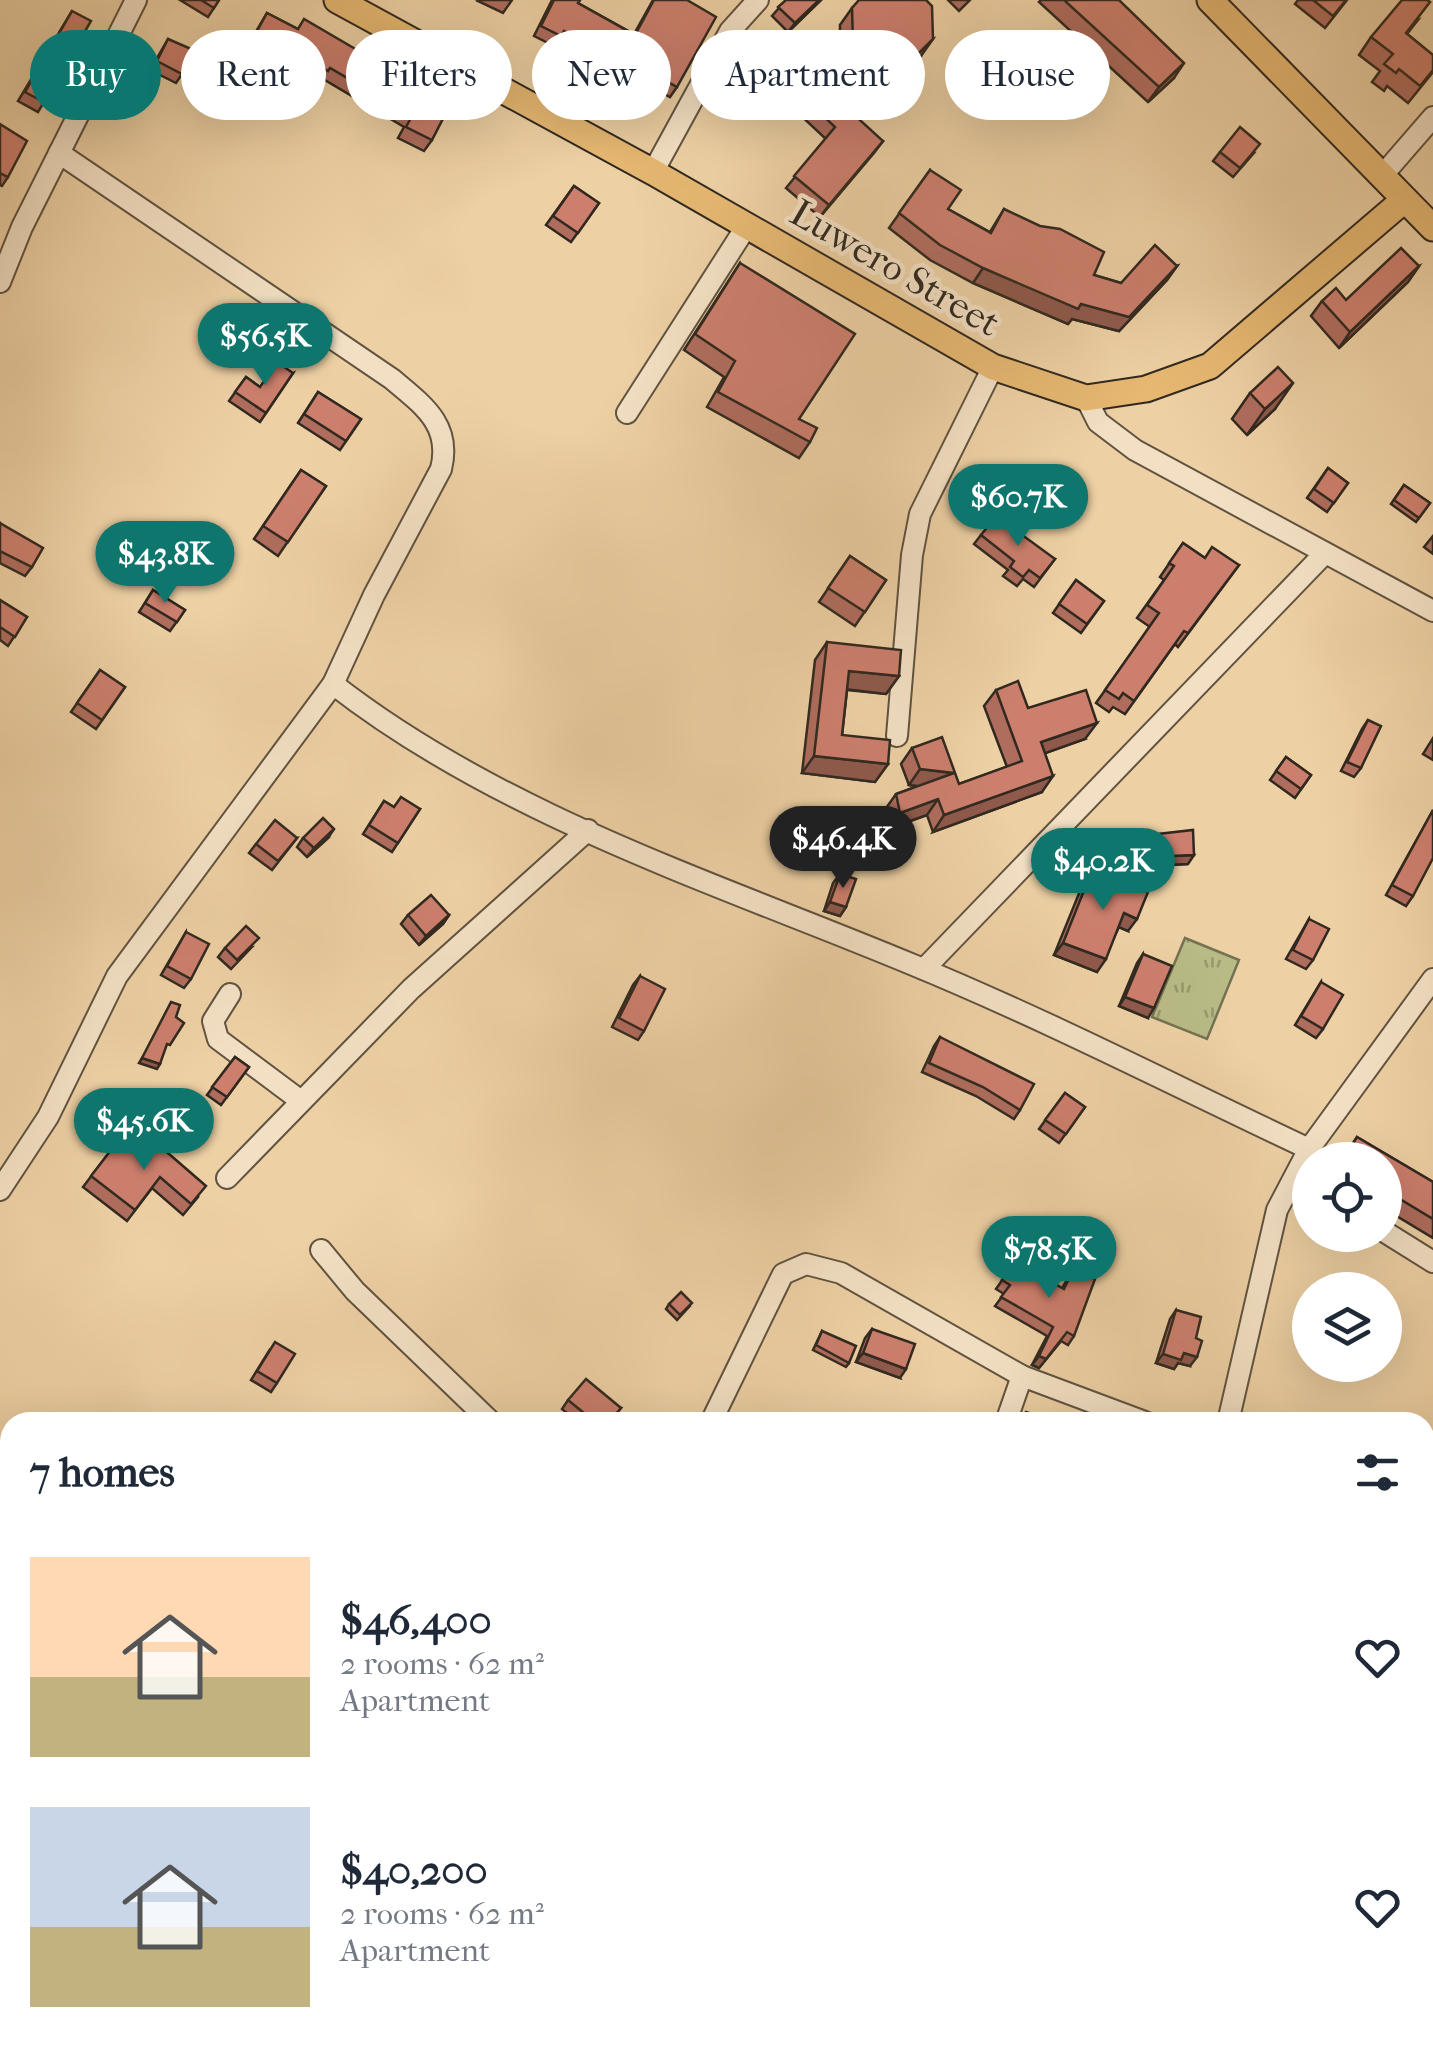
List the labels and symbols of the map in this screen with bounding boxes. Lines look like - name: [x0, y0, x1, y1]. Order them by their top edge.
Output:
- street label: Luwero Street: [782, 190, 1008, 346]
- pin: $56.5K: [184, 303, 346, 388]
- pin: $60.7K: [937, 464, 1099, 549]
- pin: $43.8K: [84, 521, 246, 606]
- pin: $46.4K: [762, 806, 924, 891]
- pin: $40.2K: [1022, 828, 1184, 913]
- pin: $45.6K: [63, 1088, 225, 1173]
- pin: $78.5K: [968, 1216, 1130, 1301]

